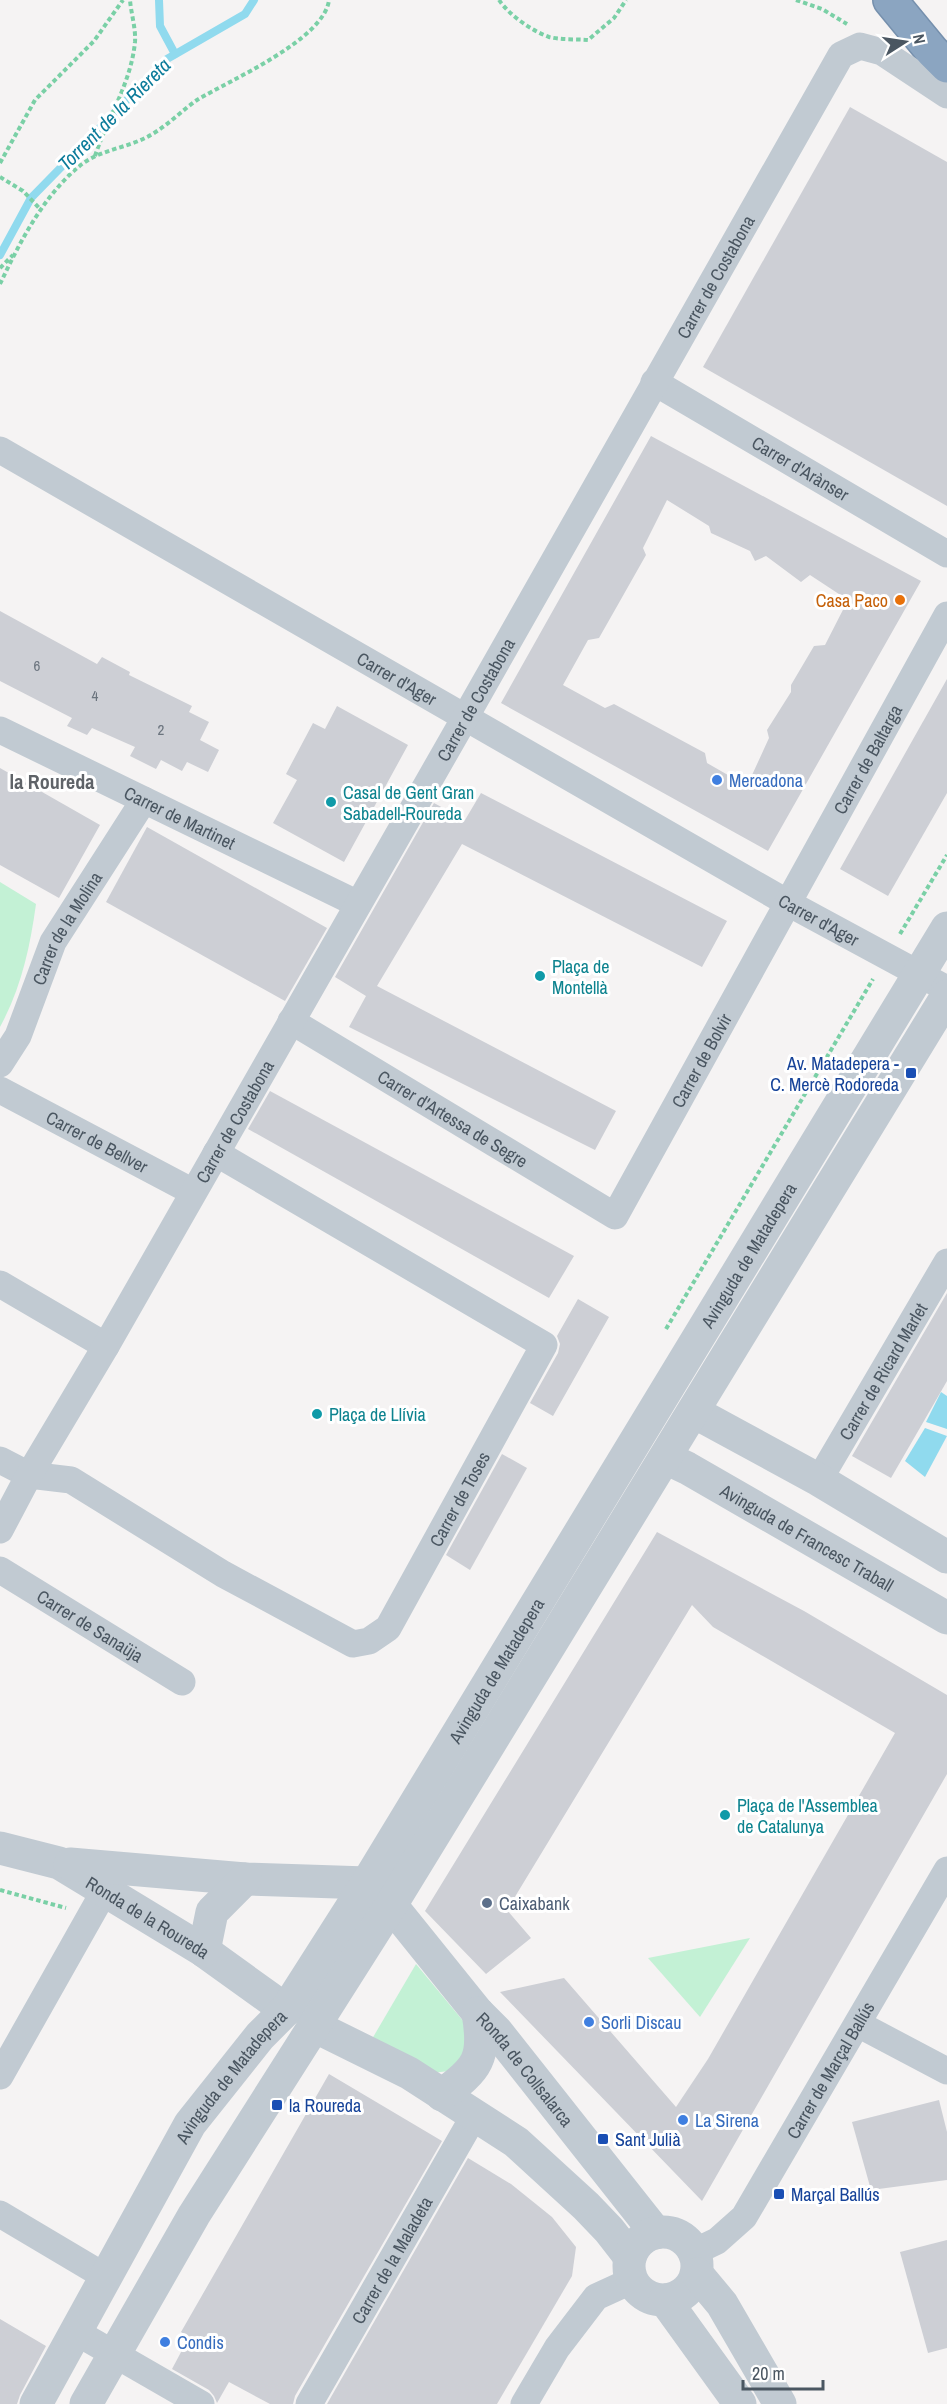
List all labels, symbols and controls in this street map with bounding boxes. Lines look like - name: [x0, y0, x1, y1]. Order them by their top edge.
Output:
- north arrow: [875, 12, 935, 72]
- text: N: [908, 32, 931, 46]
- water label: Torrent de la Riereta: [52, 52, 176, 176]
- street label: Carrer de Costabona: [670, 211, 760, 343]
- street label: Carrer d'Arànser: [747, 430, 854, 506]
- place label: Casa Paco: [816, 588, 888, 613]
- marker: Casa Paco: [893, 593, 907, 607]
- street label: Carrer de Costabona: [430, 633, 520, 766]
- street label: Carrer d'Ager: [353, 645, 442, 711]
- house number: 6: [34, 655, 41, 676]
- house number: 4: [92, 685, 99, 706]
- street label: Carrer de Baltarga: [827, 700, 908, 818]
- house number: 2: [158, 719, 165, 740]
- district label: la Roureda: [10, 768, 94, 795]
- place label: Mercadona: [729, 768, 803, 793]
- marker: Mercadona: [710, 773, 724, 787]
- street label: Carrer de Martinet: [120, 780, 240, 855]
- place label: Casal de Gent Gran Sabadell-Roureda: [343, 780, 474, 826]
- marker: Casal de Gent Gran Sabadell-Roureda: [324, 795, 338, 809]
- street label: Carrer de la Molina: [26, 867, 108, 988]
- street label: Carrer d'Ager: [774, 888, 864, 952]
- place label: Plaça de Montellà: [552, 954, 609, 1000]
- marker: Plaça de Montellà: [533, 969, 547, 983]
- street label: Carrer de Bolvir: [665, 1009, 737, 1112]
- place label: Av. Matadepera - C. Mercè Rodoreda: [770, 1051, 899, 1097]
- street label: Carrer de Costabona: [189, 1055, 279, 1188]
- street label: Carrer d'Artessa de Segre: [373, 1064, 533, 1173]
- marker: Av. Matadepera - C. Mercè Rodoreda: [904, 1066, 918, 1080]
- street label: Carrer de Bellver: [42, 1104, 153, 1179]
- street label: Avinguda de Matadepera: [694, 1178, 802, 1333]
- street label: Carrer de Ricard Marlet: [833, 1298, 933, 1445]
- place label: Plaça de Llívia: [329, 1402, 426, 1427]
- marker: Plaça de Llívia: [310, 1407, 324, 1421]
- street label: Carrer de Toses: [423, 1447, 495, 1551]
- street label: Avinguda de Francesc Traball: [715, 1477, 898, 1597]
- street label: Carrer de Sanaüja: [32, 1583, 148, 1668]
- street label: Avinguda de Matadepera: [442, 1593, 550, 1749]
- place label: Plaça de l'Assemblea de Catalunya: [737, 1793, 878, 1839]
- marker: Plaça de l'Assemblea de Catalunya: [718, 1808, 732, 1822]
- street label: Ronda de la Roureda: [81, 1870, 215, 1964]
- place label: Caixabank: [499, 1891, 570, 1916]
- marker: Caixabank: [480, 1896, 494, 1910]
- street label: Carrer de Marçal Ballús: [780, 1997, 880, 2143]
- street label: Avinguda de Matadepera: [169, 2004, 292, 2149]
- street label: Ronda de Collsalarca: [471, 2006, 579, 2132]
- place label: Sorli Discau: [601, 2010, 681, 2035]
- marker: Sorli Discau: [582, 2015, 596, 2029]
- place label: la Roureda: [289, 2093, 361, 2118]
- marker: la Roureda: [270, 2098, 284, 2112]
- place label: La Sirena: [695, 2108, 759, 2133]
- marker: La Sirena: [676, 2113, 690, 2127]
- place label: Sant Julià: [615, 2127, 681, 2152]
- marker: Sant Julià: [596, 2132, 610, 2146]
- place label: Marçal Ballús: [791, 2182, 880, 2207]
- marker: Marçal Ballús: [772, 2187, 786, 2201]
- street label: Carrer de la Maladeta: [345, 2192, 438, 2328]
- place label: Condis: [177, 2330, 224, 2355]
- marker: Condis: [158, 2335, 172, 2349]
- scale bar: [743, 2353, 822, 2391]
- text: 20 m: [752, 2361, 785, 2386]

